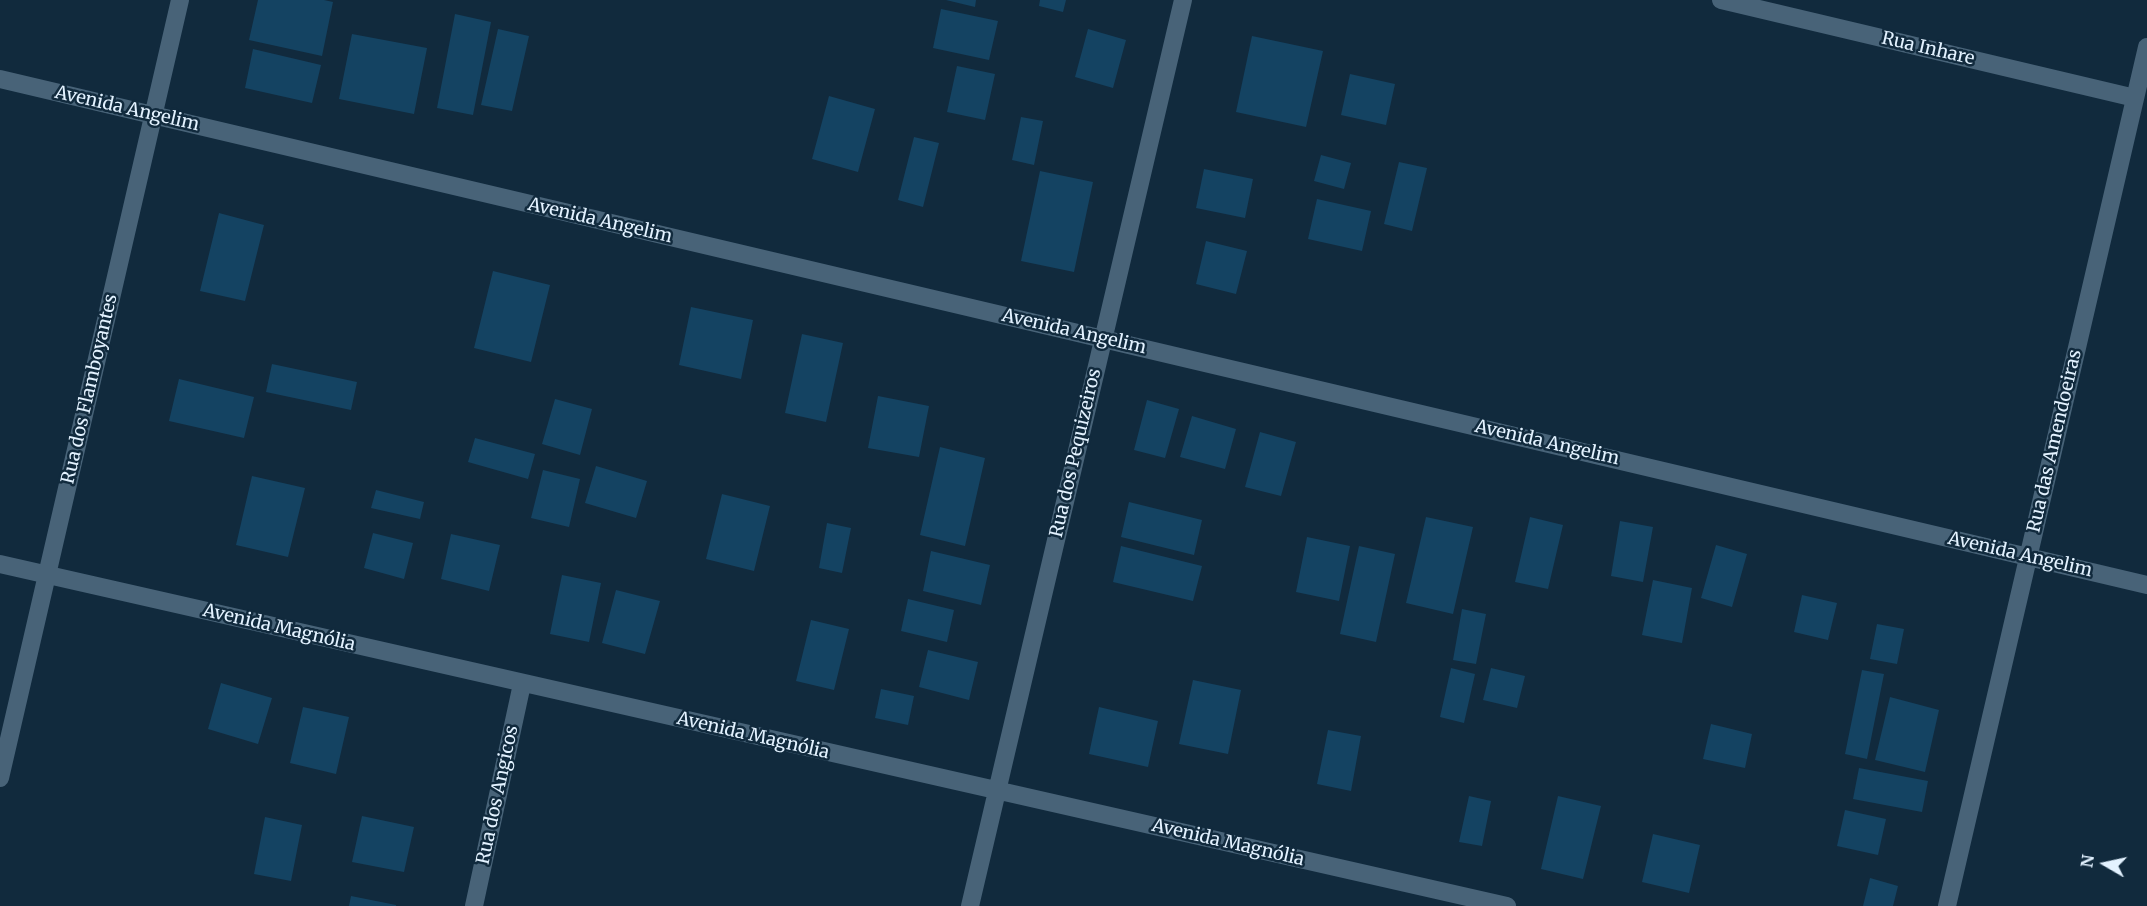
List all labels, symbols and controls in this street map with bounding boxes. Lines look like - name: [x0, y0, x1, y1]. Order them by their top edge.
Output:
- street label: Rua Inhare: [1880, 28, 1976, 70]
- street label: Avenida Angelim: [53, 82, 201, 136]
- street label: Avenida Angelim: [526, 194, 674, 248]
- street label: Rua dos Flamboyantes: [58, 292, 122, 486]
- street label: Avenida Angelim: [1000, 305, 1148, 359]
- street label: Rua das Amendoeiras: [2023, 348, 2087, 534]
- street label: Rua dos Pequizeiros: [1046, 367, 1106, 539]
- street label: Avenida Angelim: [1473, 416, 1621, 470]
- street label: Avenida Angelim: [1946, 528, 2094, 582]
- street label: Avenida Magnólia: [201, 600, 357, 656]
- street label: Avenida Magnólia: [675, 708, 831, 764]
- street label: Rua dos Angicos: [473, 724, 523, 866]
- street label: Avenida Magnólia: [1150, 815, 1306, 871]
- north arrow: [2075, 834, 2135, 894]
- text: N: [2076, 853, 2098, 869]

